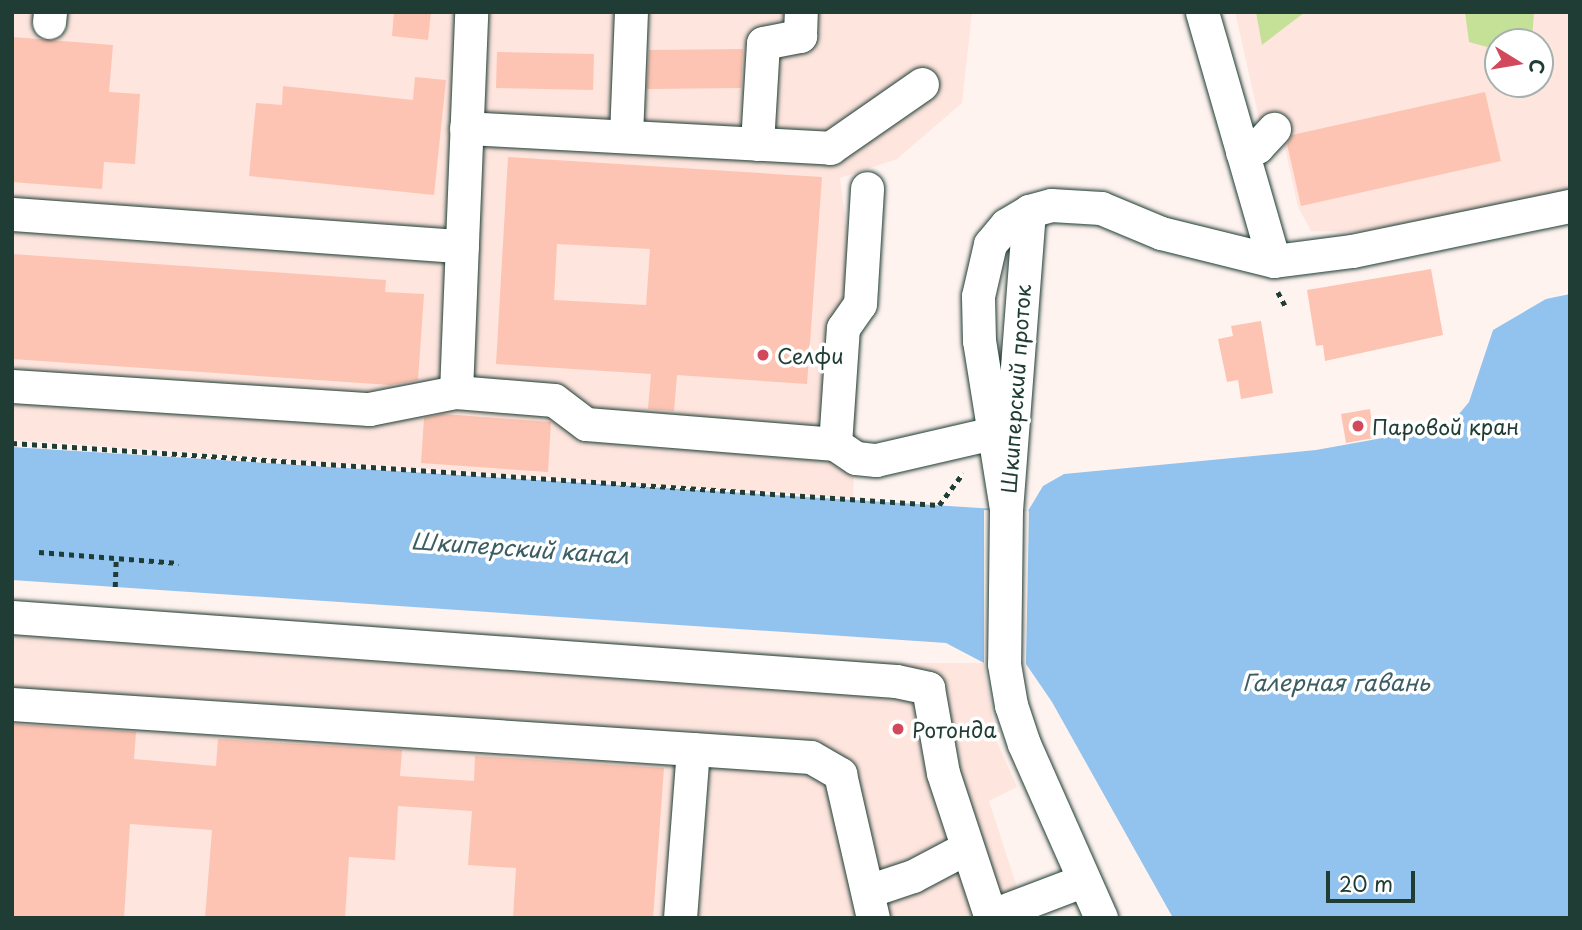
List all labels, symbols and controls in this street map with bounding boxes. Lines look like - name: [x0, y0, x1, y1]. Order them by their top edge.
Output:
- north arrow: [1484, 28, 1554, 98]
- text: С: [1523, 57, 1553, 76]
- street label: Шкиперский проток: [995, 283, 1035, 495]
- place label: Селфи: [777, 342, 844, 368]
- marker: Селфи: [755, 347, 771, 363]
- place label: Паровой кран: [1372, 413, 1520, 439]
- marker: Паровой кран: [1350, 418, 1366, 434]
- water label: Шкиперский канал: [410, 527, 630, 569]
- water label: Галерная гавань: [1242, 668, 1430, 696]
- place label: Ротонда: [912, 716, 996, 742]
- marker: Ротонда: [890, 721, 906, 737]
- scale bar: [1330, 856, 1419, 900]
- text: 20 m: [1339, 867, 1393, 899]

